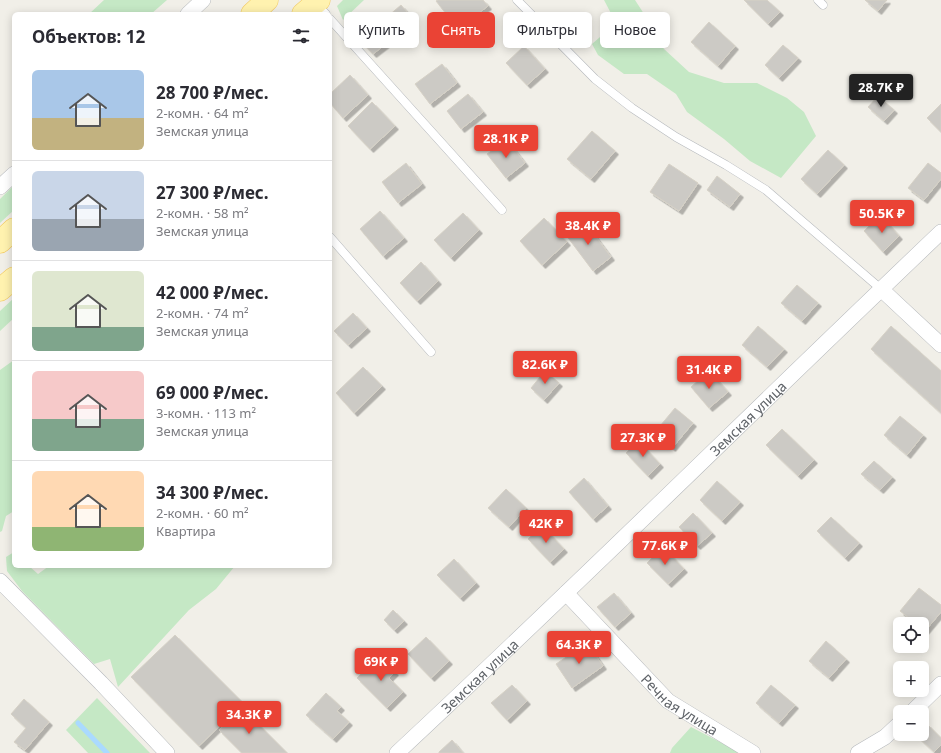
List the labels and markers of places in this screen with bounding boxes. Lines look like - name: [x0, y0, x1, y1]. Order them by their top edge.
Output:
- pin: 28.7K ₽: [844, 74, 918, 108]
- pin: 28.1K ₽: [469, 125, 543, 159]
- pin: 50.5K ₽: [845, 200, 919, 234]
- pin: 38.4K ₽: [551, 212, 625, 246]
- pin: 82.6K ₽: [508, 351, 582, 385]
- pin: 31.4K ₽: [672, 356, 746, 390]
- pin: 27.3K ₽: [606, 424, 680, 458]
- pin: 42K ₽: [518, 510, 574, 544]
- pin: 77.6K ₽: [628, 532, 702, 566]
- pin: 64.3K ₽: [542, 631, 616, 665]
- pin: 69K ₽: [353, 648, 409, 682]
- pin: 34.3K ₽: [212, 701, 286, 735]

